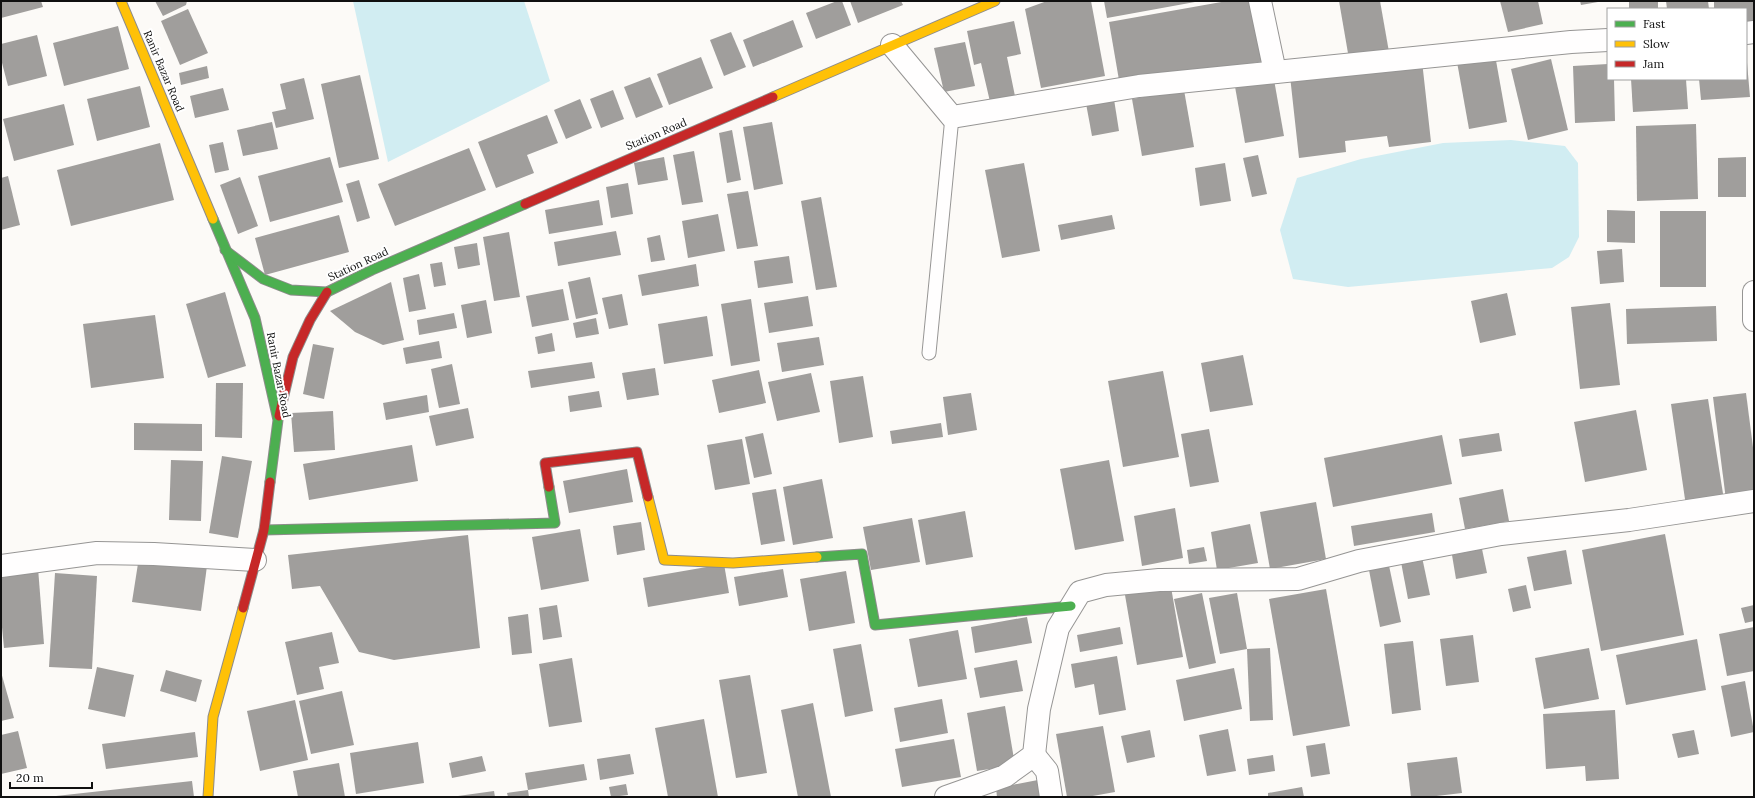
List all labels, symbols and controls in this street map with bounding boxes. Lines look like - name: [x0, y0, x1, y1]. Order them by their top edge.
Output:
- legend: [1607, 8, 1747, 80]
- text: Fast: [1643, 16, 1666, 31]
- street label: Ranir Bazar Road: [141, 28, 188, 114]
- text: Slow: [1643, 36, 1670, 51]
- text: Jam: [1642, 56, 1664, 71]
- street label: Station Road: [623, 115, 689, 153]
- street label: Station Road: [326, 244, 391, 284]
- street label: Ranir Bazar Road: [264, 331, 294, 419]
- scale bar: [10, 764, 92, 790]
- text: 20 m: [16, 770, 44, 785]

